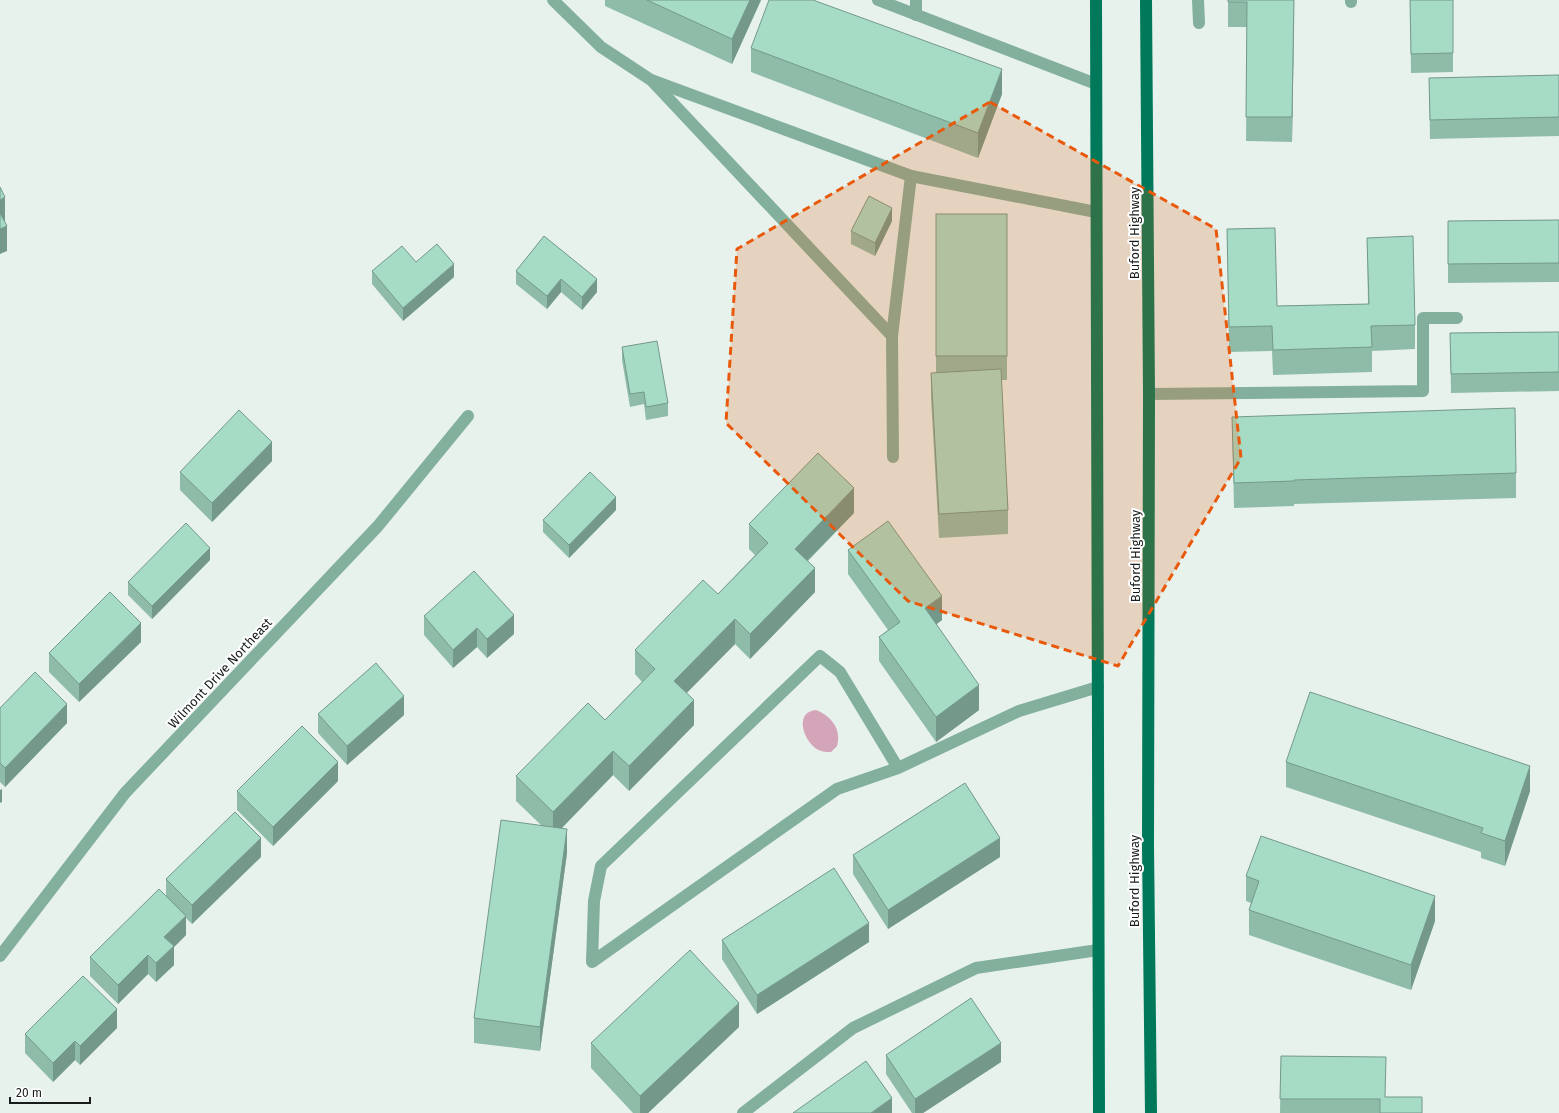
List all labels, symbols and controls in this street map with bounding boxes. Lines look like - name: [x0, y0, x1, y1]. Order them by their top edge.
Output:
- street label: Buford Highway: [1127, 186, 1142, 279]
- street label: Buford Highway: [1128, 509, 1143, 602]
- street label: Wilmont Drive Northeast: [165, 615, 275, 731]
- street label: Buford Highway: [1127, 834, 1142, 927]
- scale bar: [10, 1079, 90, 1105]
- text: 20 m: [16, 1086, 42, 1100]

